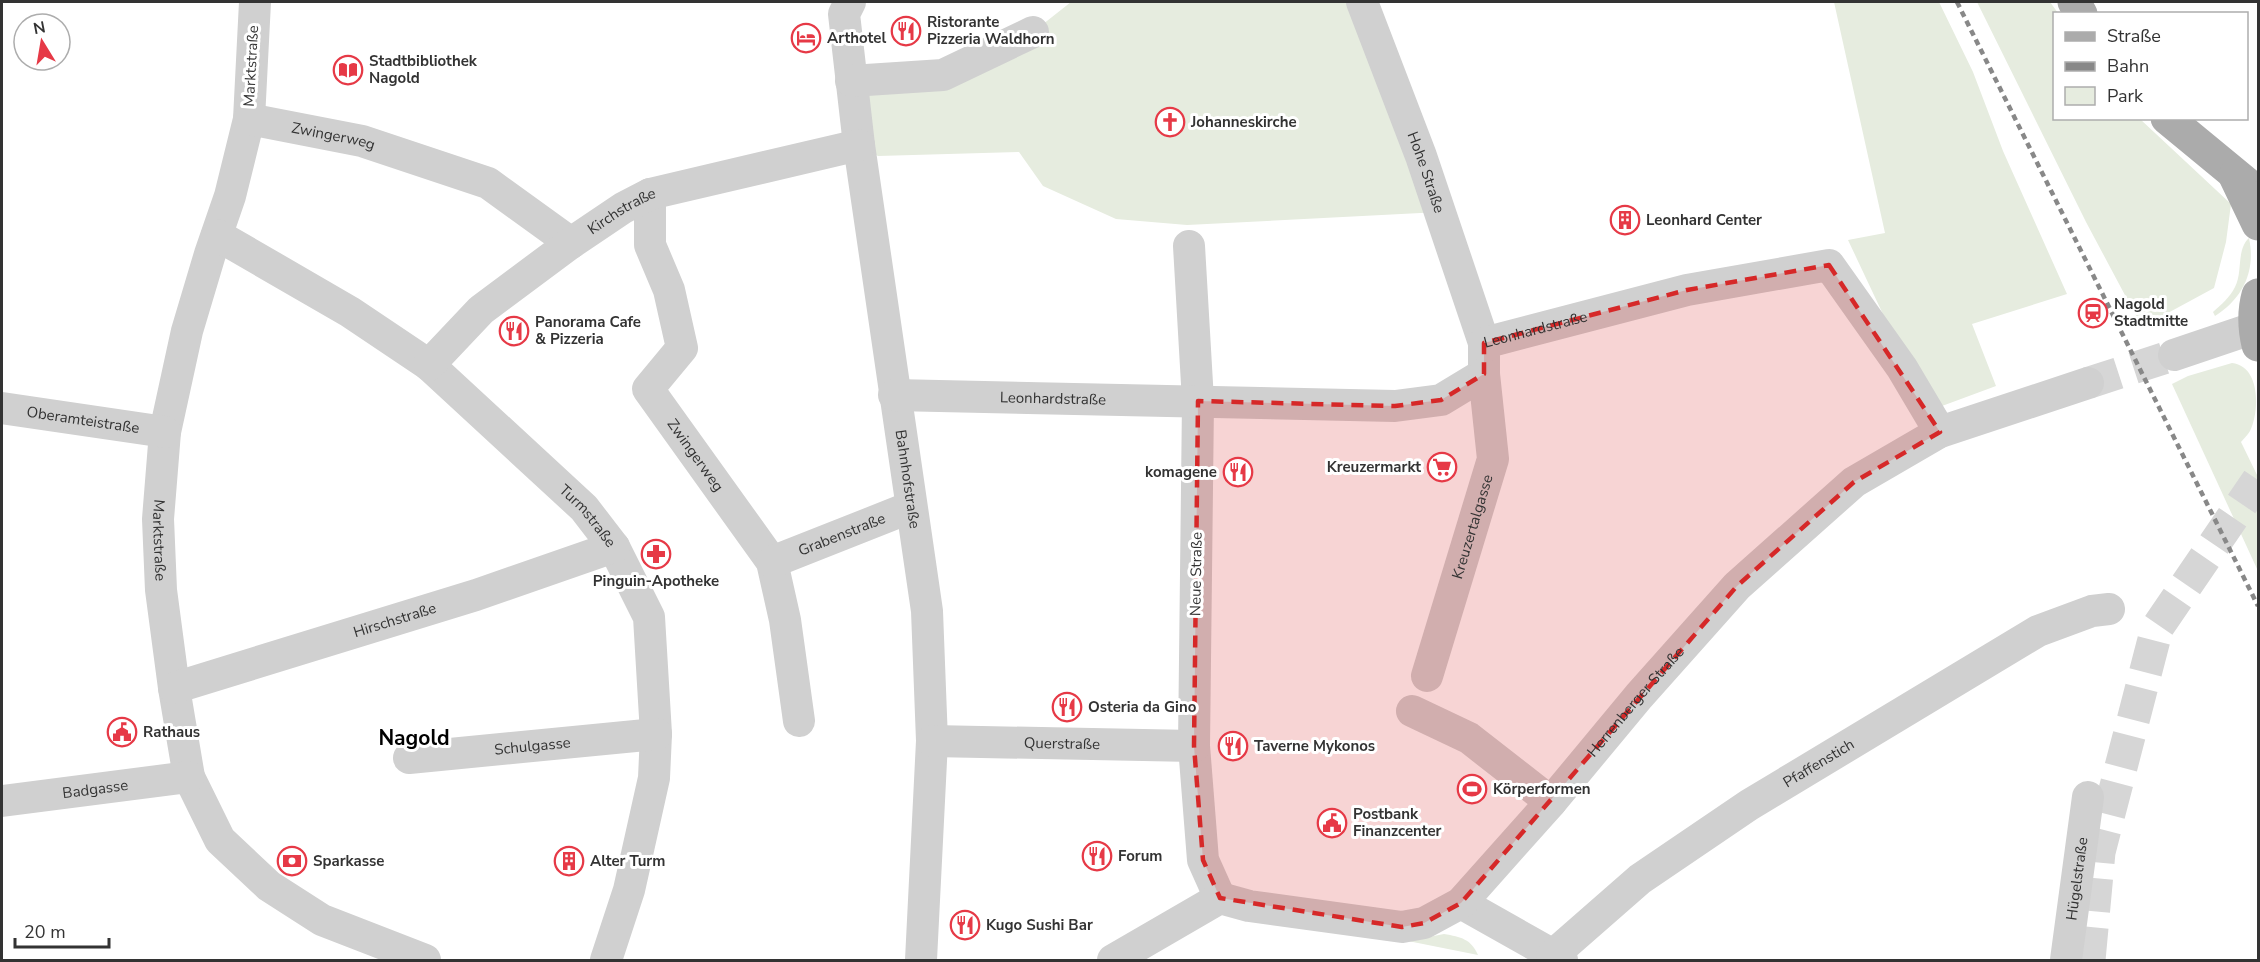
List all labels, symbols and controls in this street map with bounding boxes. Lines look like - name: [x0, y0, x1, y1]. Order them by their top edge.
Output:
- north arrow: [12, 12, 72, 72]
- place label: Ristorante Pizzeria Waldhorn: [927, 12, 1055, 49]
- legend: [2053, 12, 2248, 120]
- restaurant icon: Ristorante Pizzeria Waldhorn: [890, 15, 922, 47]
- text: N: [31, 16, 47, 40]
- hotel icon: Arthotel: [790, 22, 822, 54]
- text: Straße: [2107, 24, 2161, 48]
- street label: Marktstraße: [239, 25, 263, 107]
- place label: Arthotel: [827, 28, 886, 48]
- place label: Stadtbibliothek Nagold: [369, 51, 478, 88]
- library icon: Stadtbibliothek Nagold: [332, 54, 364, 86]
- text: Bahn: [2107, 54, 2149, 78]
- text: Park: [2107, 84, 2144, 108]
- church icon: Johanneskirche: [1154, 106, 1186, 138]
- place label: Johanneskirche: [1190, 112, 1297, 132]
- street label: Zwingerweg: [290, 117, 378, 155]
- street label: Hohe Straße: [1403, 129, 1450, 216]
- street label: Kirchstraße: [584, 183, 657, 239]
- building icon: Leonhard Center: [1609, 204, 1641, 236]
- place label: Leonhard Center: [1646, 210, 1762, 230]
- place label: Nagold Stadtmitte: [2114, 294, 2188, 331]
- station icon: Nagold Stadtmitte: [2077, 297, 2109, 329]
- street label: Leonhardstraße: [1482, 306, 1589, 353]
- place label: Panorama Cafe & Pizzeria: [535, 312, 641, 349]
- restaurant icon: Panorama Cafe & Pizzeria: [498, 315, 530, 347]
- street label: Leonhardstraße: [1000, 387, 1106, 410]
- street label: Oberamteistraße: [25, 402, 141, 438]
- street label: Zwingerweg: [663, 415, 728, 496]
- street label: Bahnhofstraße: [891, 428, 925, 530]
- supermarket icon: Kreuzermarkt: [1426, 451, 1458, 483]
- restaurant icon: komagene: [1222, 456, 1254, 488]
- place label: Kreuzermarkt: [1327, 457, 1421, 477]
- place label: komagene: [1145, 462, 1217, 482]
- street label: Kreuzertalgasse: [1447, 472, 1498, 582]
- street label: Turmstraße: [555, 480, 621, 551]
- street label: Marktstraße: [148, 499, 171, 581]
- street label: Grabenstraße: [795, 508, 888, 561]
- street label: Neue Straße: [1185, 532, 1207, 616]
- pharmacy icon: Pinguin-Apotheke: [640, 538, 672, 570]
- place label: Pinguin-Apotheke: [593, 571, 719, 591]
- street label: Hirschstraße: [351, 598, 439, 642]
- street label: Herrenberger Straße: [1582, 642, 1688, 761]
- restaurant icon: Osteria da Gino: [1051, 691, 1083, 723]
- place label: Osteria da Gino: [1088, 697, 1197, 717]
- public building icon: Rathaus: [106, 716, 138, 748]
- place label: Rathaus: [143, 722, 200, 742]
- district label: Nagold: [378, 724, 450, 752]
- restaurant icon: Taverne Mykonos: [1217, 730, 1249, 762]
- street label: Schulgasse: [493, 732, 572, 760]
- street label: Querstraße: [1024, 733, 1100, 754]
- street label: Pfaffenstich: [1779, 734, 1858, 792]
- place label: Taverne Mykonos: [1254, 736, 1375, 756]
- sports icon: Körperformen: [1456, 773, 1488, 805]
- street label: Badgasse: [61, 775, 129, 803]
- place label: Körperformen: [1493, 779, 1591, 799]
- place label: Postbank Finanzcenter: [1353, 804, 1442, 841]
- public building icon: Postbank Finanzcenter: [1316, 807, 1348, 839]
- street label: Hügelstraße: [2061, 836, 2092, 922]
- restaurant icon: Forum: [1081, 840, 1113, 872]
- bank icon: Sparkasse: [276, 845, 308, 877]
- building icon: Alter Turm: [553, 845, 585, 877]
- place label: Forum: [1118, 846, 1163, 866]
- place label: Sparkasse: [313, 851, 385, 871]
- place label: Alter Turm: [590, 851, 665, 871]
- restaurant icon: Kugo Sushi Bar: [949, 909, 981, 941]
- scale bar: [15, 911, 110, 949]
- place label: Kugo Sushi Bar: [986, 915, 1093, 935]
- text: 20 m: [24, 920, 66, 944]

